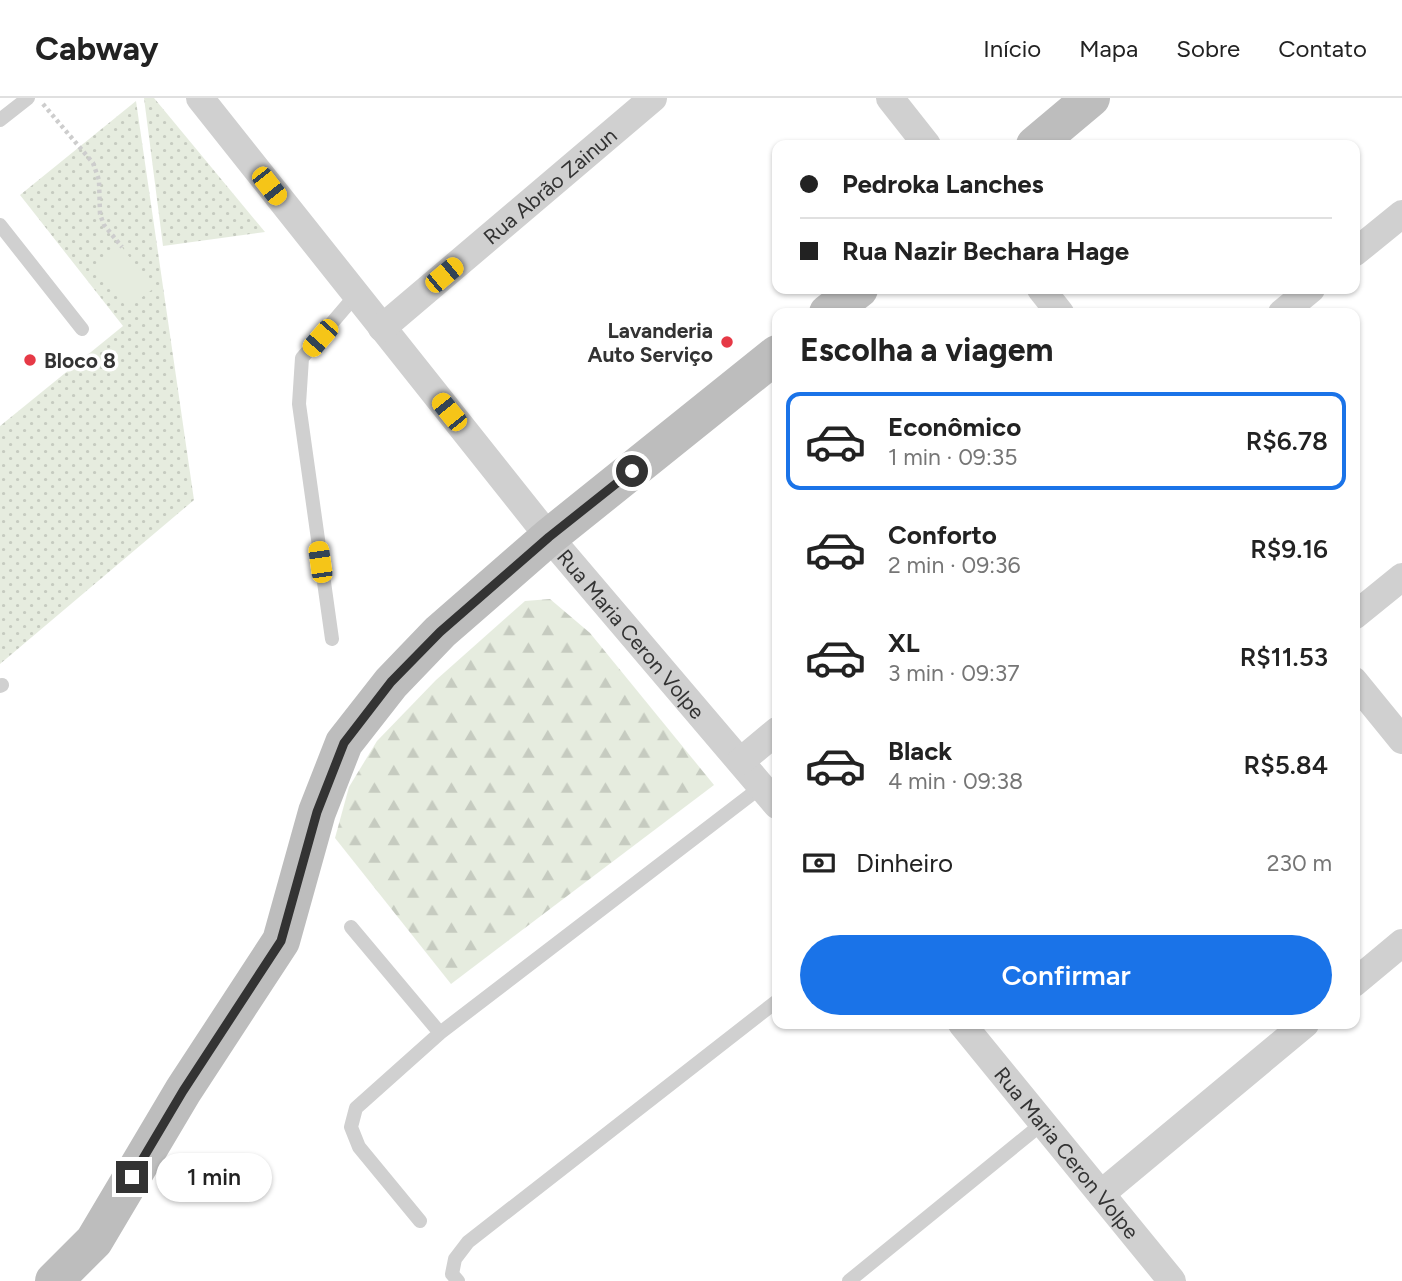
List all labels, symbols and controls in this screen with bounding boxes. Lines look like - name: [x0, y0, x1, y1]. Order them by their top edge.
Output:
- text: Cabway: [35, 29, 159, 68]
- text: Início: [983, 34, 1041, 63]
- text: Mapa: [1079, 34, 1138, 63]
- text: Sobre: [1176, 34, 1240, 63]
- text: Contato: [1278, 34, 1367, 63]
- street label: Rua Abrão Zainun: [478, 122, 621, 249]
- car: [248, 163, 291, 209]
- text: Pedroka Lanches: [842, 168, 1044, 200]
- text: Rua Nazir Bechara Hage: [842, 235, 1129, 267]
- car: [422, 253, 467, 297]
- car: [299, 315, 342, 361]
- place label: Lavanderia Auto Serviço: [587, 318, 713, 367]
- text: Escolha a viagem: [800, 331, 1053, 369]
- marker: Lavanderia Auto Serviço: [719, 334, 735, 350]
- place label: Bloco 8: [44, 348, 116, 373]
- marker: Bloco 8: [22, 352, 38, 368]
- car: [428, 389, 471, 435]
- icon: car: [804, 410, 867, 473]
- text: Econômico: [888, 411, 1021, 443]
- text: R$6.78: [1246, 425, 1328, 457]
- text: 1 min · 09:35: [888, 443, 1017, 471]
- route start: [616, 455, 648, 487]
- icon: car: [804, 518, 867, 581]
- text: Conforto: [888, 519, 997, 551]
- text: R$9.16: [1250, 533, 1328, 565]
- car: [307, 540, 334, 584]
- street label: Rua Maria Ceron Volpe: [552, 544, 710, 724]
- text: 2 min · 09:36: [888, 551, 1021, 579]
- icon: car: [804, 626, 867, 689]
- text: XL: [888, 627, 920, 659]
- text: R$11.53: [1240, 641, 1328, 673]
- text: 3 min · 09:37: [888, 659, 1020, 687]
- icon: car: [804, 734, 867, 797]
- text: Black: [888, 735, 952, 767]
- text: R$5.84: [1244, 749, 1328, 781]
- text: 4 min · 09:38: [888, 767, 1023, 795]
- icon: cash: [800, 844, 838, 882]
- text: Dinheiro: [856, 847, 953, 879]
- text: 230 m: [1267, 849, 1332, 877]
- button: Confirmar: [800, 935, 1332, 1015]
- street label: Rua Maria Ceron Volpe: [990, 1062, 1145, 1243]
- callout: 1 min: [156, 1152, 272, 1202]
- route end: [116, 1161, 148, 1193]
- text: 1 min: [187, 1163, 241, 1191]

